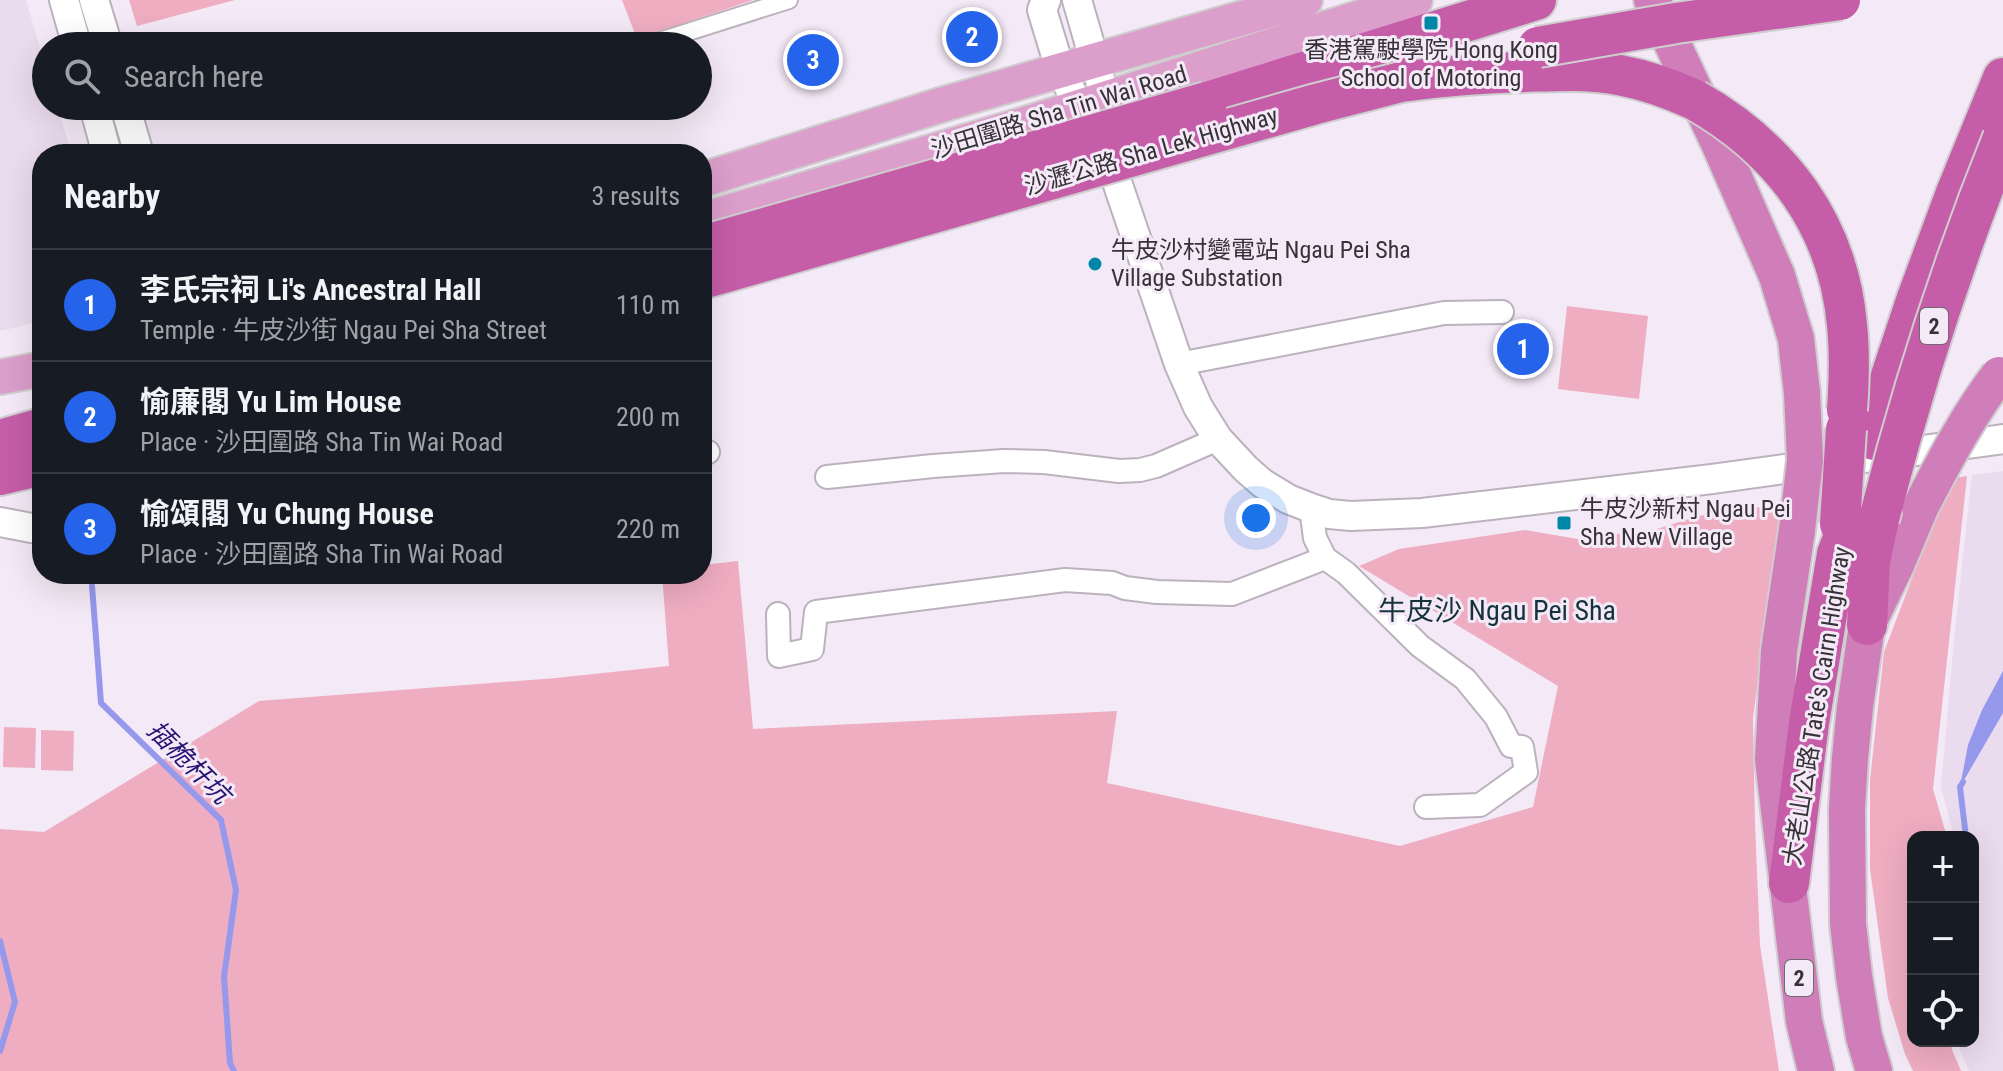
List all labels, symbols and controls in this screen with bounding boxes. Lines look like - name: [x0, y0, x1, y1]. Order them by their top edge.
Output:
- pin: 2: [946, 7, 998, 67]
- marker: 香港駕駛學院 Hong Kong School of Motoring: [1422, 14, 1440, 32]
- pin: 3: [787, 30, 839, 90]
- search box: [32, 32, 712, 120]
- place label: 香港駕駛學院 Hong Kong School of Motoring: [1304, 36, 1558, 92]
- icon: search: [60, 54, 104, 98]
- text: Search here: [124, 59, 264, 94]
- street label: 沙田圍路 Sha Tin Wai Road: [928, 60, 1190, 164]
- street label: 沙瀝公路 Sha Lek Highway: [1021, 101, 1281, 201]
- text: Nearby: [64, 176, 160, 216]
- text: 3 results: [591, 181, 680, 211]
- place label: 牛皮沙村變電站 Ngau Pei Sha Village Substation: [1111, 236, 1411, 292]
- marker: 牛皮沙村變電站 Ngau Pei Sha Village Substation: [1086, 255, 1104, 273]
- text: 李氏宗祠 Li's Ancestral Hall: [140, 272, 482, 307]
- text: 1: [83, 290, 97, 320]
- text: 110 m: [616, 290, 680, 320]
- road number: 2: [1920, 308, 1948, 344]
- text: Temple · 牛皮沙街 Ngau Pei Sha Street: [140, 315, 547, 345]
- pin: 1: [1497, 319, 1549, 379]
- text: 愉廉閣 Yu Lim House: [140, 384, 401, 419]
- text: 2: [83, 402, 97, 432]
- text: 200 m: [616, 402, 680, 432]
- text: Place · 沙田圍路 Sha Tin Wai Road: [140, 427, 503, 457]
- place label: 牛皮沙新村 Ngau Pei Sha New Village: [1580, 495, 1791, 551]
- text: 愉頌閣 Yu Chung House: [140, 496, 434, 531]
- your location: [1236, 498, 1276, 538]
- text: 3: [83, 514, 97, 544]
- text: 220 m: [616, 514, 680, 544]
- marker: 牛皮沙新村 Ngau Pei Sha New Village: [1555, 514, 1573, 532]
- text: Place · 沙田圍路 Sha Tin Wai Road: [140, 539, 503, 569]
- street label: 大老山公路 Tate's Cairn Highway: [1778, 545, 1856, 867]
- district label: 牛皮沙 Ngau Pei Sha: [1378, 594, 1616, 627]
- water label: 插桅杆坑: [142, 715, 239, 812]
- map controls: [1907, 831, 1979, 1047]
- button: +: [1907, 831, 1979, 903]
- button: −: [1907, 903, 1979, 975]
- road number: 2: [1785, 960, 1813, 996]
- button: locate: [1907, 975, 1979, 1047]

